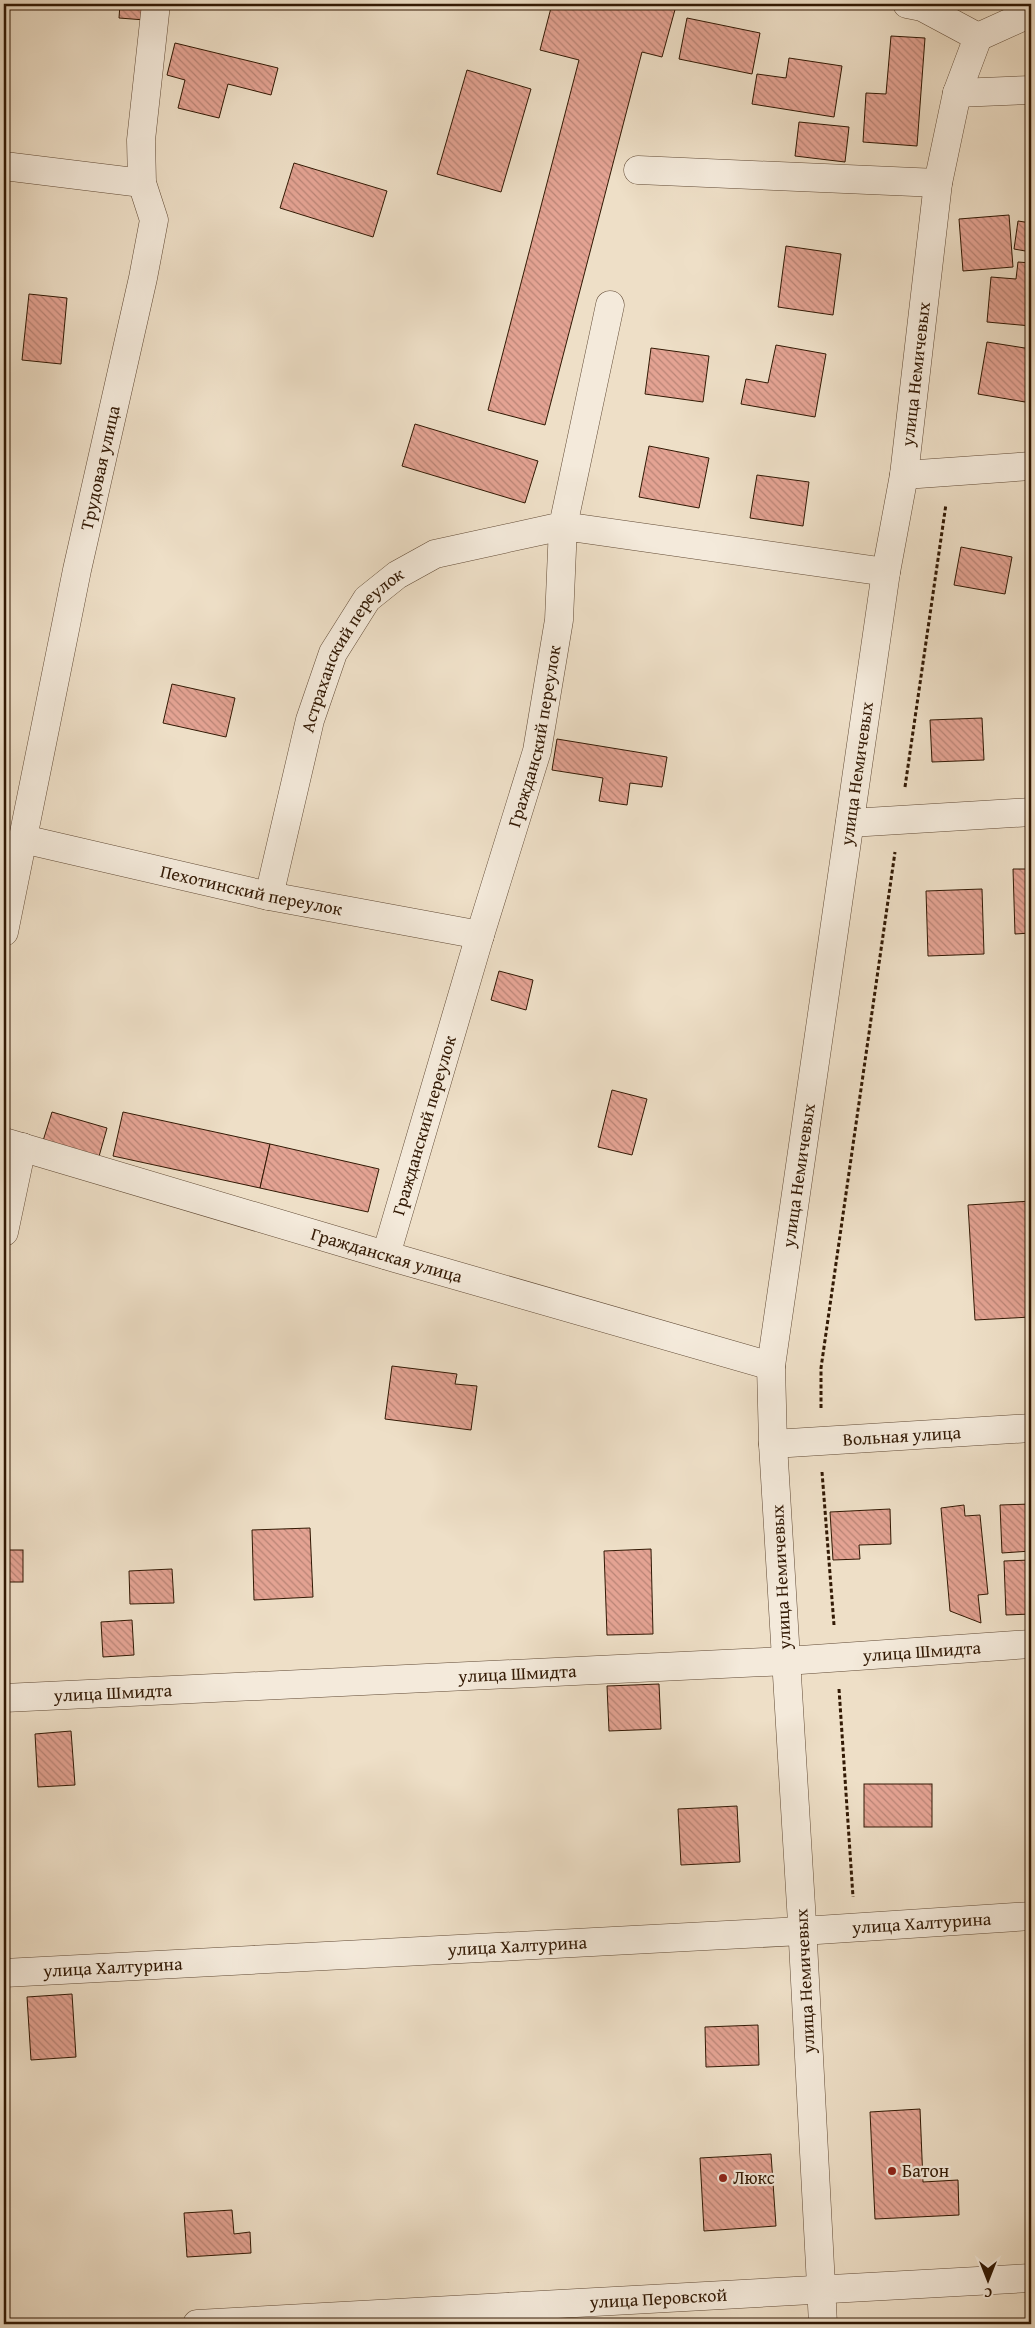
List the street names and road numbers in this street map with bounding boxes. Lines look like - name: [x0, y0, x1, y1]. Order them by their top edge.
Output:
- street label: улица Немичевых: [893, 300, 937, 449]
- street label: Трудовая улица: [72, 402, 127, 533]
- street label: Астраханский переулок: [294, 560, 409, 735]
- street label: Гражданский переулок: [500, 643, 568, 831]
- street label: улица Немичевых: [832, 699, 880, 848]
- street label: Пехотинский переулок: [158, 857, 345, 922]
- street label: Гражданский переулок: [384, 1032, 463, 1219]
- street label: улица Немичевых: [774, 1101, 822, 1250]
- street label: Гражданская улица: [308, 1220, 466, 1290]
- street label: Вольная улица: [842, 1418, 962, 1453]
- street label: улица Немичевых: [763, 1503, 798, 1651]
- street label: улица Шмидта: [861, 1633, 982, 1669]
- street label: улица Шмидта: [457, 1657, 578, 1690]
- street label: улица Шмидта: [52, 1676, 173, 1709]
- street label: улица Халтурина: [850, 1905, 993, 1941]
- street label: улица Немичевых: [787, 1907, 822, 2055]
- street label: улица Халтурина: [446, 1928, 588, 1963]
- street label: улица Халтурина: [41, 1950, 184, 1984]
- street label: улица Перовской: [588, 2281, 728, 2315]

